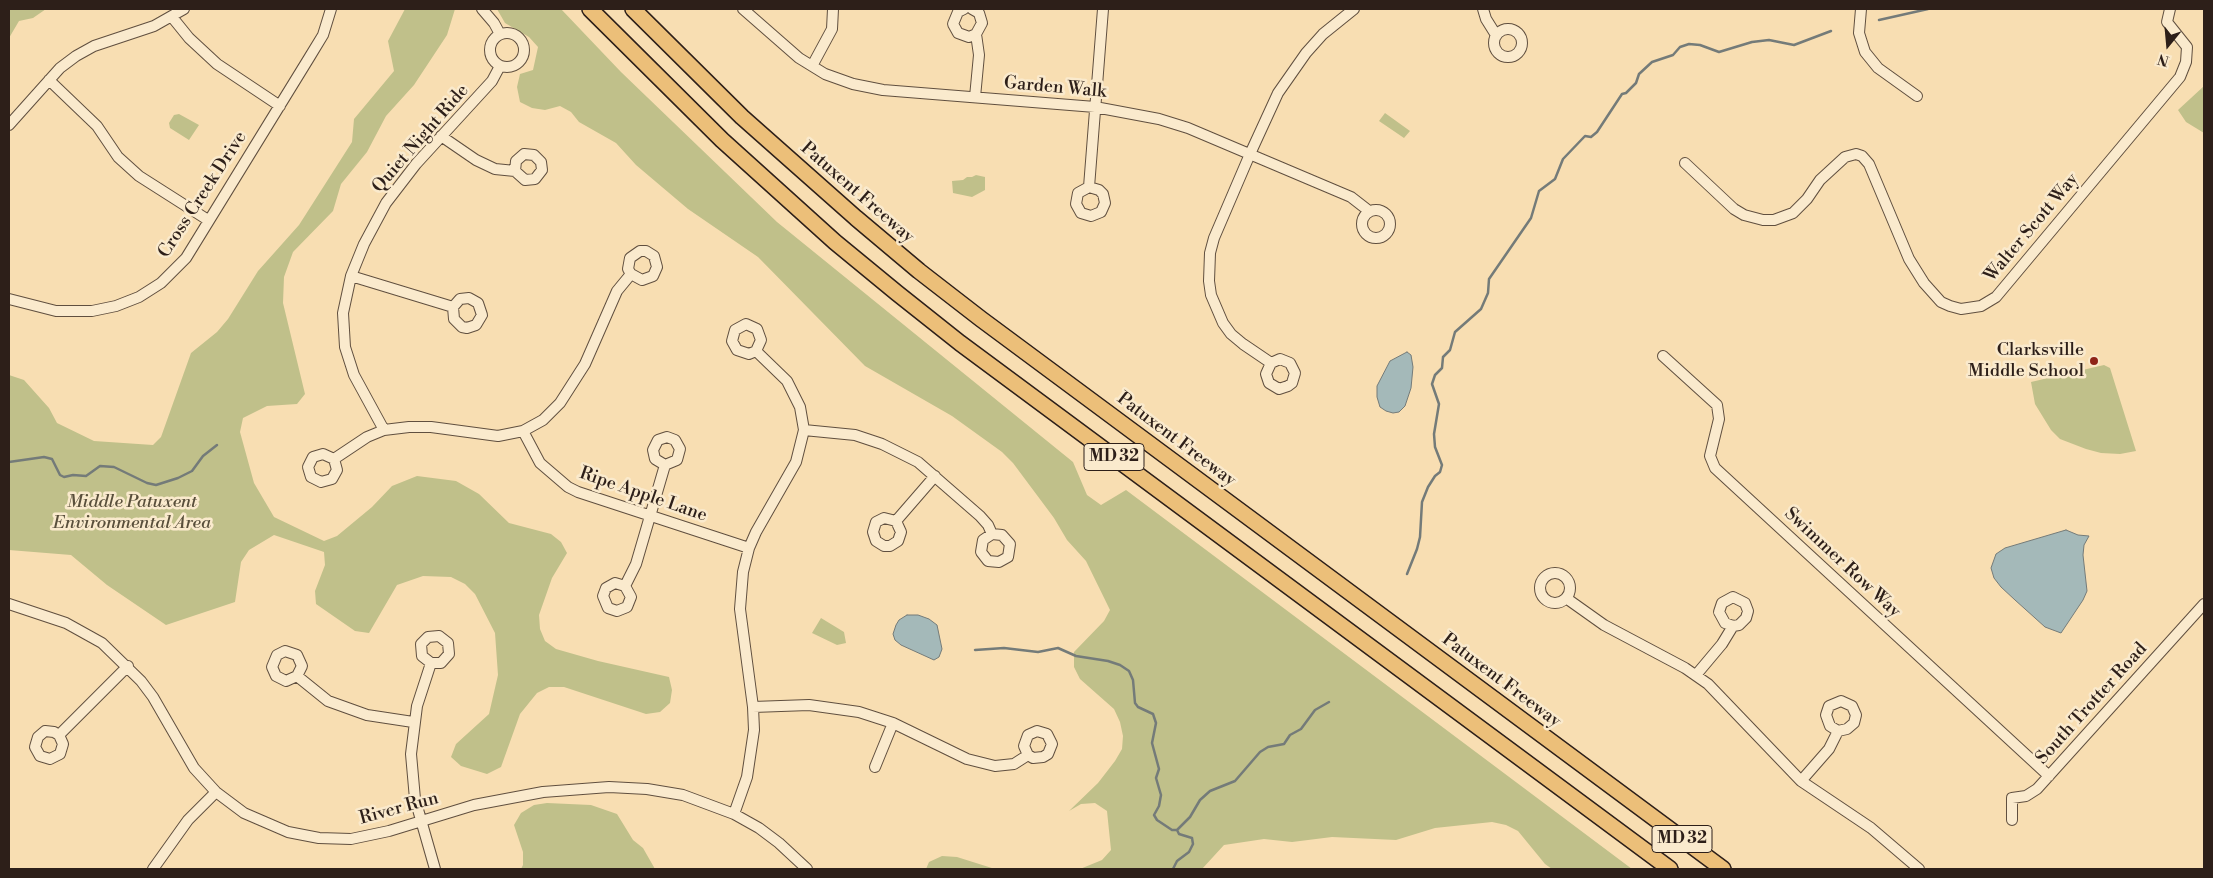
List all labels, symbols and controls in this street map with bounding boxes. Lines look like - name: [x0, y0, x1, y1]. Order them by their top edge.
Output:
- north arrow: [2143, 20, 2193, 70]
- text: N: [2156, 49, 2172, 70]
- street label: Garden Walk: [1003, 73, 1107, 103]
- street label: Quiet Night Ride: [368, 80, 474, 198]
- street label: Cross Creek Drive: [154, 128, 252, 262]
- street label: Patuxent Freeway: [796, 138, 918, 248]
- street label: Walter Scott Way: [1980, 169, 2084, 287]
- place label: Clarksville Middle School: [1968, 340, 2084, 382]
- marker: Clarksville Middle School: [2088, 355, 2100, 367]
- street label: Patuxent Freeway: [1112, 388, 1240, 492]
- road number: MD 32: [1084, 444, 1144, 471]
- street label: Ripe Apple Lane: [576, 463, 710, 527]
- park label: Middle Patuxent Environmental Area: [53, 492, 211, 534]
- street label: Swimmer Row Way: [1779, 503, 1905, 623]
- street label: Patuxent Freeway: [1437, 629, 1565, 733]
- street label: South Trotter Road: [2032, 639, 2152, 769]
- street label: River Run: [357, 788, 441, 830]
- road number: MD 32: [1652, 826, 1712, 852]

